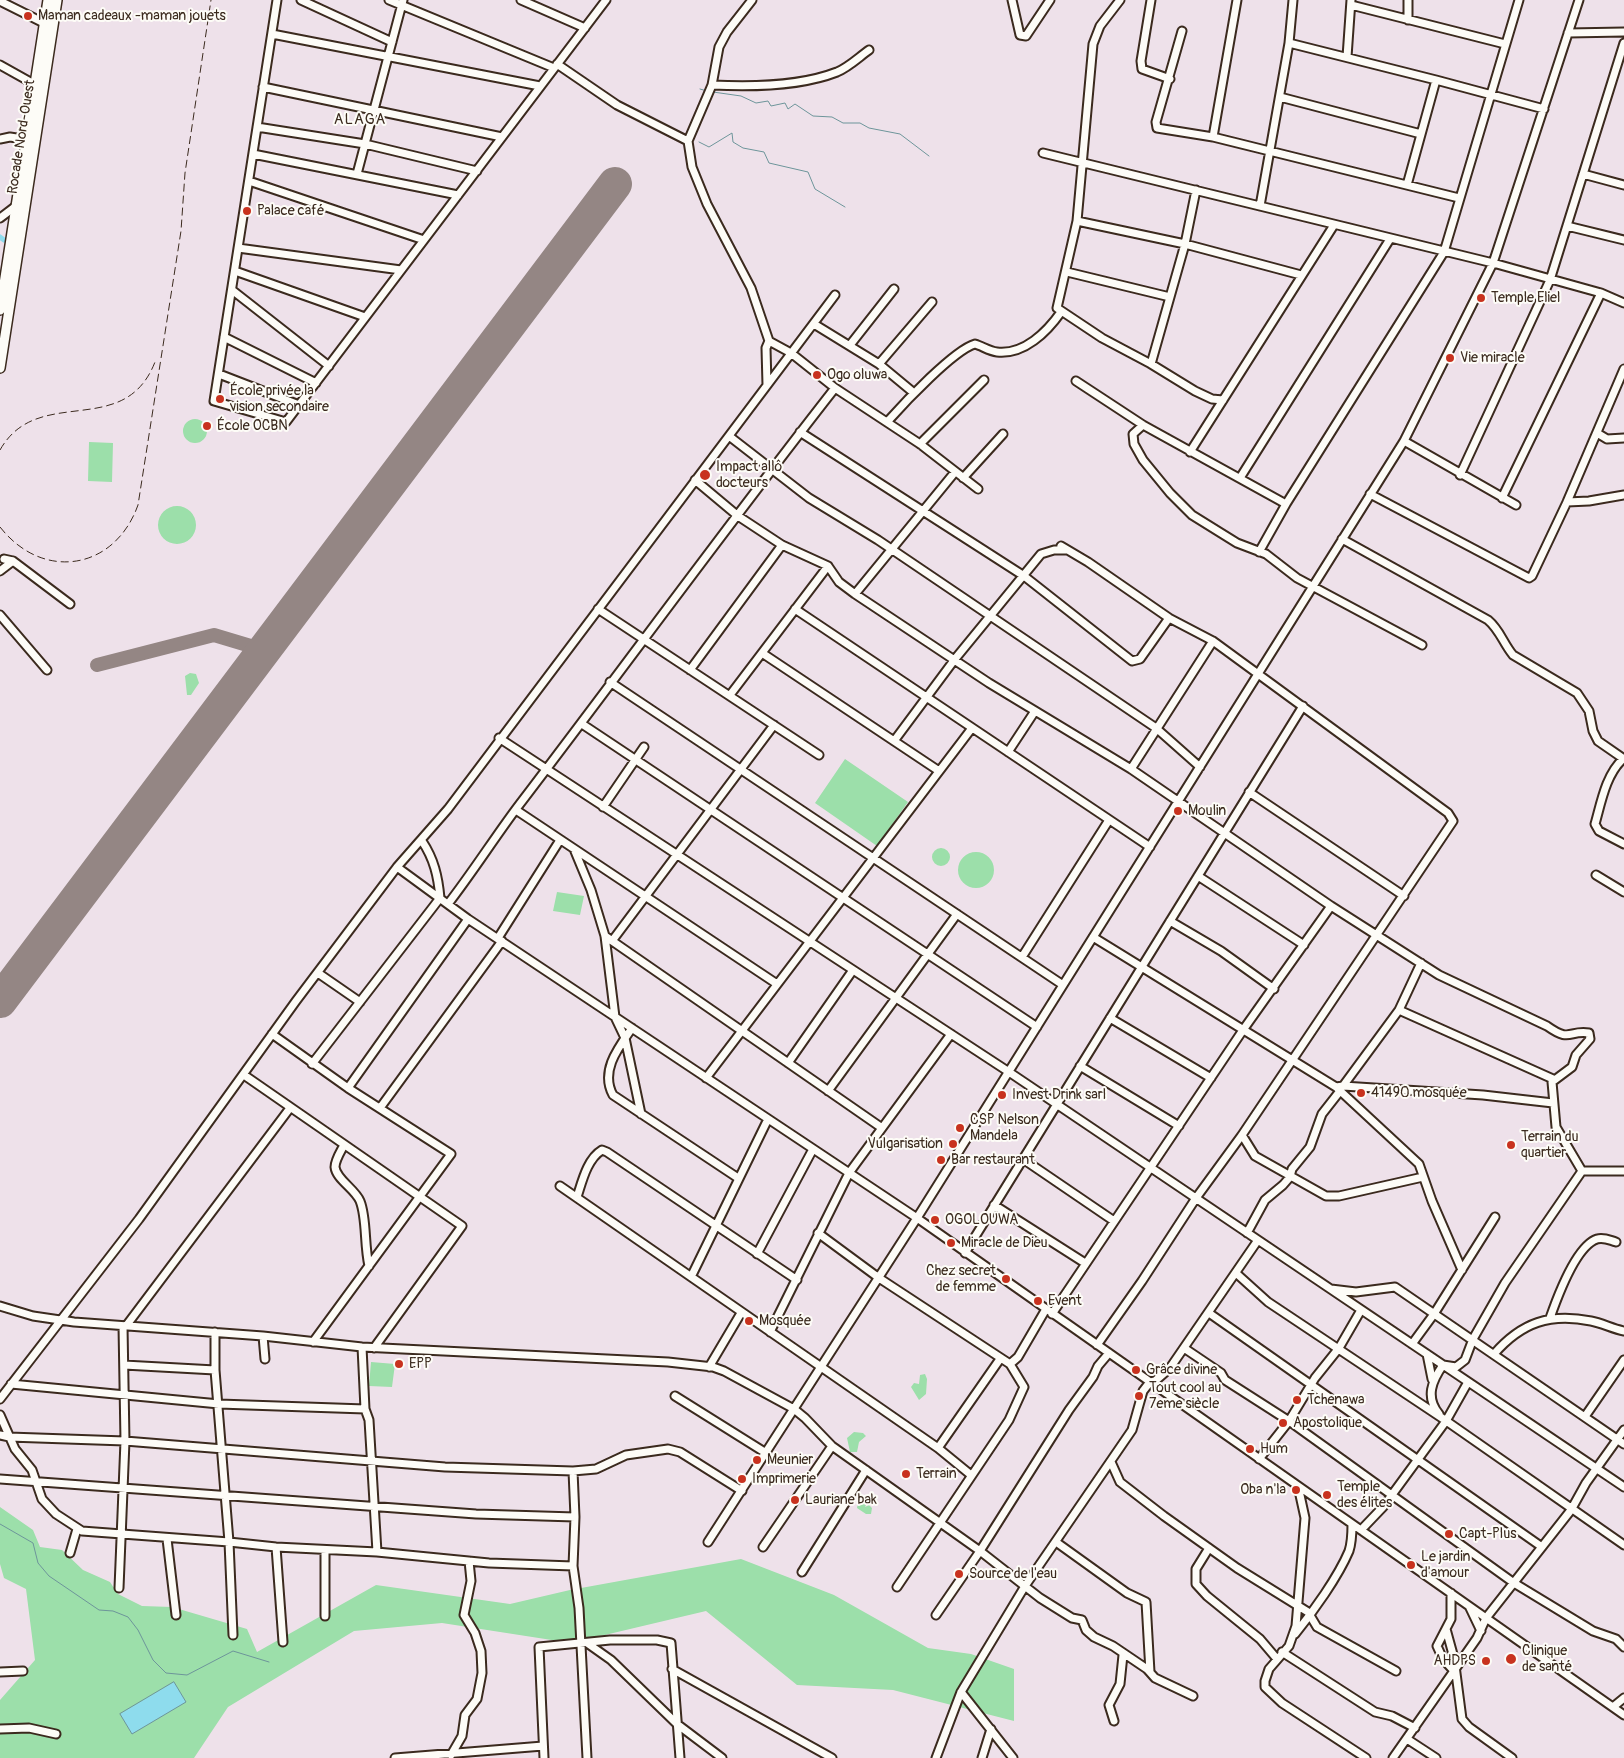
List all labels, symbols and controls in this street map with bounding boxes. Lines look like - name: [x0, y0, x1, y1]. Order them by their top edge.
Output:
- place label: Maman cadeaux -maman jouets: [38, 8, 226, 24]
- marker: Maman cadeaux -maman jouets: [22, 10, 34, 22]
- street label: Rocade Nord-Ouest: [5, 79, 39, 195]
- district label: ALAGA: [333, 111, 387, 129]
- place label: Palace café: [257, 203, 324, 219]
- marker: Palace café: [241, 205, 253, 217]
- place label: Temple Eliel: [1491, 290, 1560, 306]
- marker: Temple Eliel: [1475, 292, 1487, 304]
- place label: Vie miracle: [1460, 350, 1525, 366]
- marker: Vie miracle: [1444, 352, 1456, 364]
- place label: Ogo oluwa: [827, 367, 887, 383]
- marker: Ogo oluwa: [811, 369, 823, 381]
- place label: École privée la vision secondaire: [230, 383, 329, 416]
- marker: École privée la vision secondaire: [214, 393, 226, 405]
- place label: École OCBN: [217, 418, 288, 434]
- marker: École OCBN: [201, 420, 213, 432]
- place label: Impact allô docteurs: [716, 459, 782, 492]
- marker: Impact allô docteurs: [698, 468, 712, 482]
- place label: Moulin: [1188, 803, 1226, 819]
- marker: Moulin: [1172, 805, 1184, 817]
- place label: 41490 mosquée: [1371, 1085, 1467, 1101]
- place label: Invest Drink sarl: [1012, 1087, 1106, 1103]
- marker: 41490 mosquée: [1355, 1087, 1367, 1099]
- marker: Invest Drink sarl: [996, 1089, 1008, 1101]
- place label: CSP Nelson Mandela: [970, 1112, 1039, 1144]
- marker: CSP Nelson Mandela: [954, 1122, 966, 1134]
- place label: Terrain du quartier: [1521, 1129, 1579, 1162]
- place label: Vulgarisation: [867, 1136, 943, 1152]
- marker: Vulgarisation: [947, 1138, 959, 1150]
- marker: Terrain du quartier: [1505, 1139, 1517, 1151]
- place label: Bar restaurant: [951, 1152, 1035, 1168]
- marker: Bar restaurant: [935, 1154, 947, 1166]
- place label: OGOLOUWA: [945, 1212, 1018, 1228]
- marker: OGOLOUWA: [929, 1214, 941, 1226]
- place label: Miracle de Dieu: [961, 1235, 1048, 1251]
- marker: Miracle de Dieu: [945, 1237, 957, 1249]
- place label: Chez secret de femme: [926, 1263, 996, 1295]
- marker: Chez secret de femme: [1000, 1273, 1012, 1285]
- place label: Event: [1048, 1293, 1082, 1309]
- marker: Event: [1032, 1295, 1044, 1307]
- place label: Mosquée: [759, 1313, 811, 1329]
- marker: Mosquée: [743, 1315, 755, 1327]
- place label: EPP: [409, 1356, 432, 1372]
- marker: EPP: [393, 1358, 405, 1370]
- place label: Grâce divine: [1146, 1362, 1217, 1378]
- marker: Grâce divine: [1130, 1364, 1142, 1376]
- place label: Tout cool au 7eme siècle: [1149, 1380, 1221, 1412]
- marker: Tout cool au 7eme siècle: [1133, 1390, 1145, 1402]
- place label: Tchenawa: [1307, 1392, 1365, 1408]
- marker: Tchenawa: [1291, 1394, 1303, 1406]
- place label: Apostolique: [1293, 1415, 1362, 1431]
- marker: Apostolique: [1277, 1417, 1289, 1429]
- place label: Hum: [1260, 1441, 1288, 1457]
- marker: Hum: [1244, 1443, 1256, 1455]
- place label: Meunier: [767, 1452, 813, 1468]
- marker: Meunier: [751, 1454, 763, 1466]
- place label: Terrain: [916, 1466, 957, 1482]
- marker: Terrain: [900, 1468, 912, 1480]
- place label: Imprimerie: [752, 1471, 816, 1487]
- marker: Imprimerie: [736, 1473, 748, 1485]
- place label: Temple des élites: [1337, 1479, 1392, 1511]
- place label: Oba n'la: [1240, 1482, 1286, 1498]
- marker: Oba n'la: [1290, 1484, 1302, 1496]
- marker: Temple des élites: [1321, 1489, 1333, 1501]
- place label: Lauriane bak: [805, 1492, 877, 1508]
- marker: Lauriane bak: [789, 1494, 801, 1506]
- place label: Capt-Plus: [1459, 1526, 1516, 1542]
- marker: Capt-Plus: [1443, 1528, 1455, 1540]
- place label: Le jardin d'amour: [1421, 1549, 1470, 1581]
- marker: Le jardin d'amour: [1405, 1559, 1417, 1571]
- place label: Source de l'eau: [969, 1566, 1057, 1582]
- marker: Source de l'eau: [953, 1568, 965, 1580]
- place label: Clinique de santé: [1522, 1643, 1572, 1675]
- marker: Clinique de santé: [1504, 1652, 1518, 1666]
- place label: AHDPS: [1433, 1653, 1476, 1669]
- marker: AHDPS: [1480, 1655, 1492, 1667]

